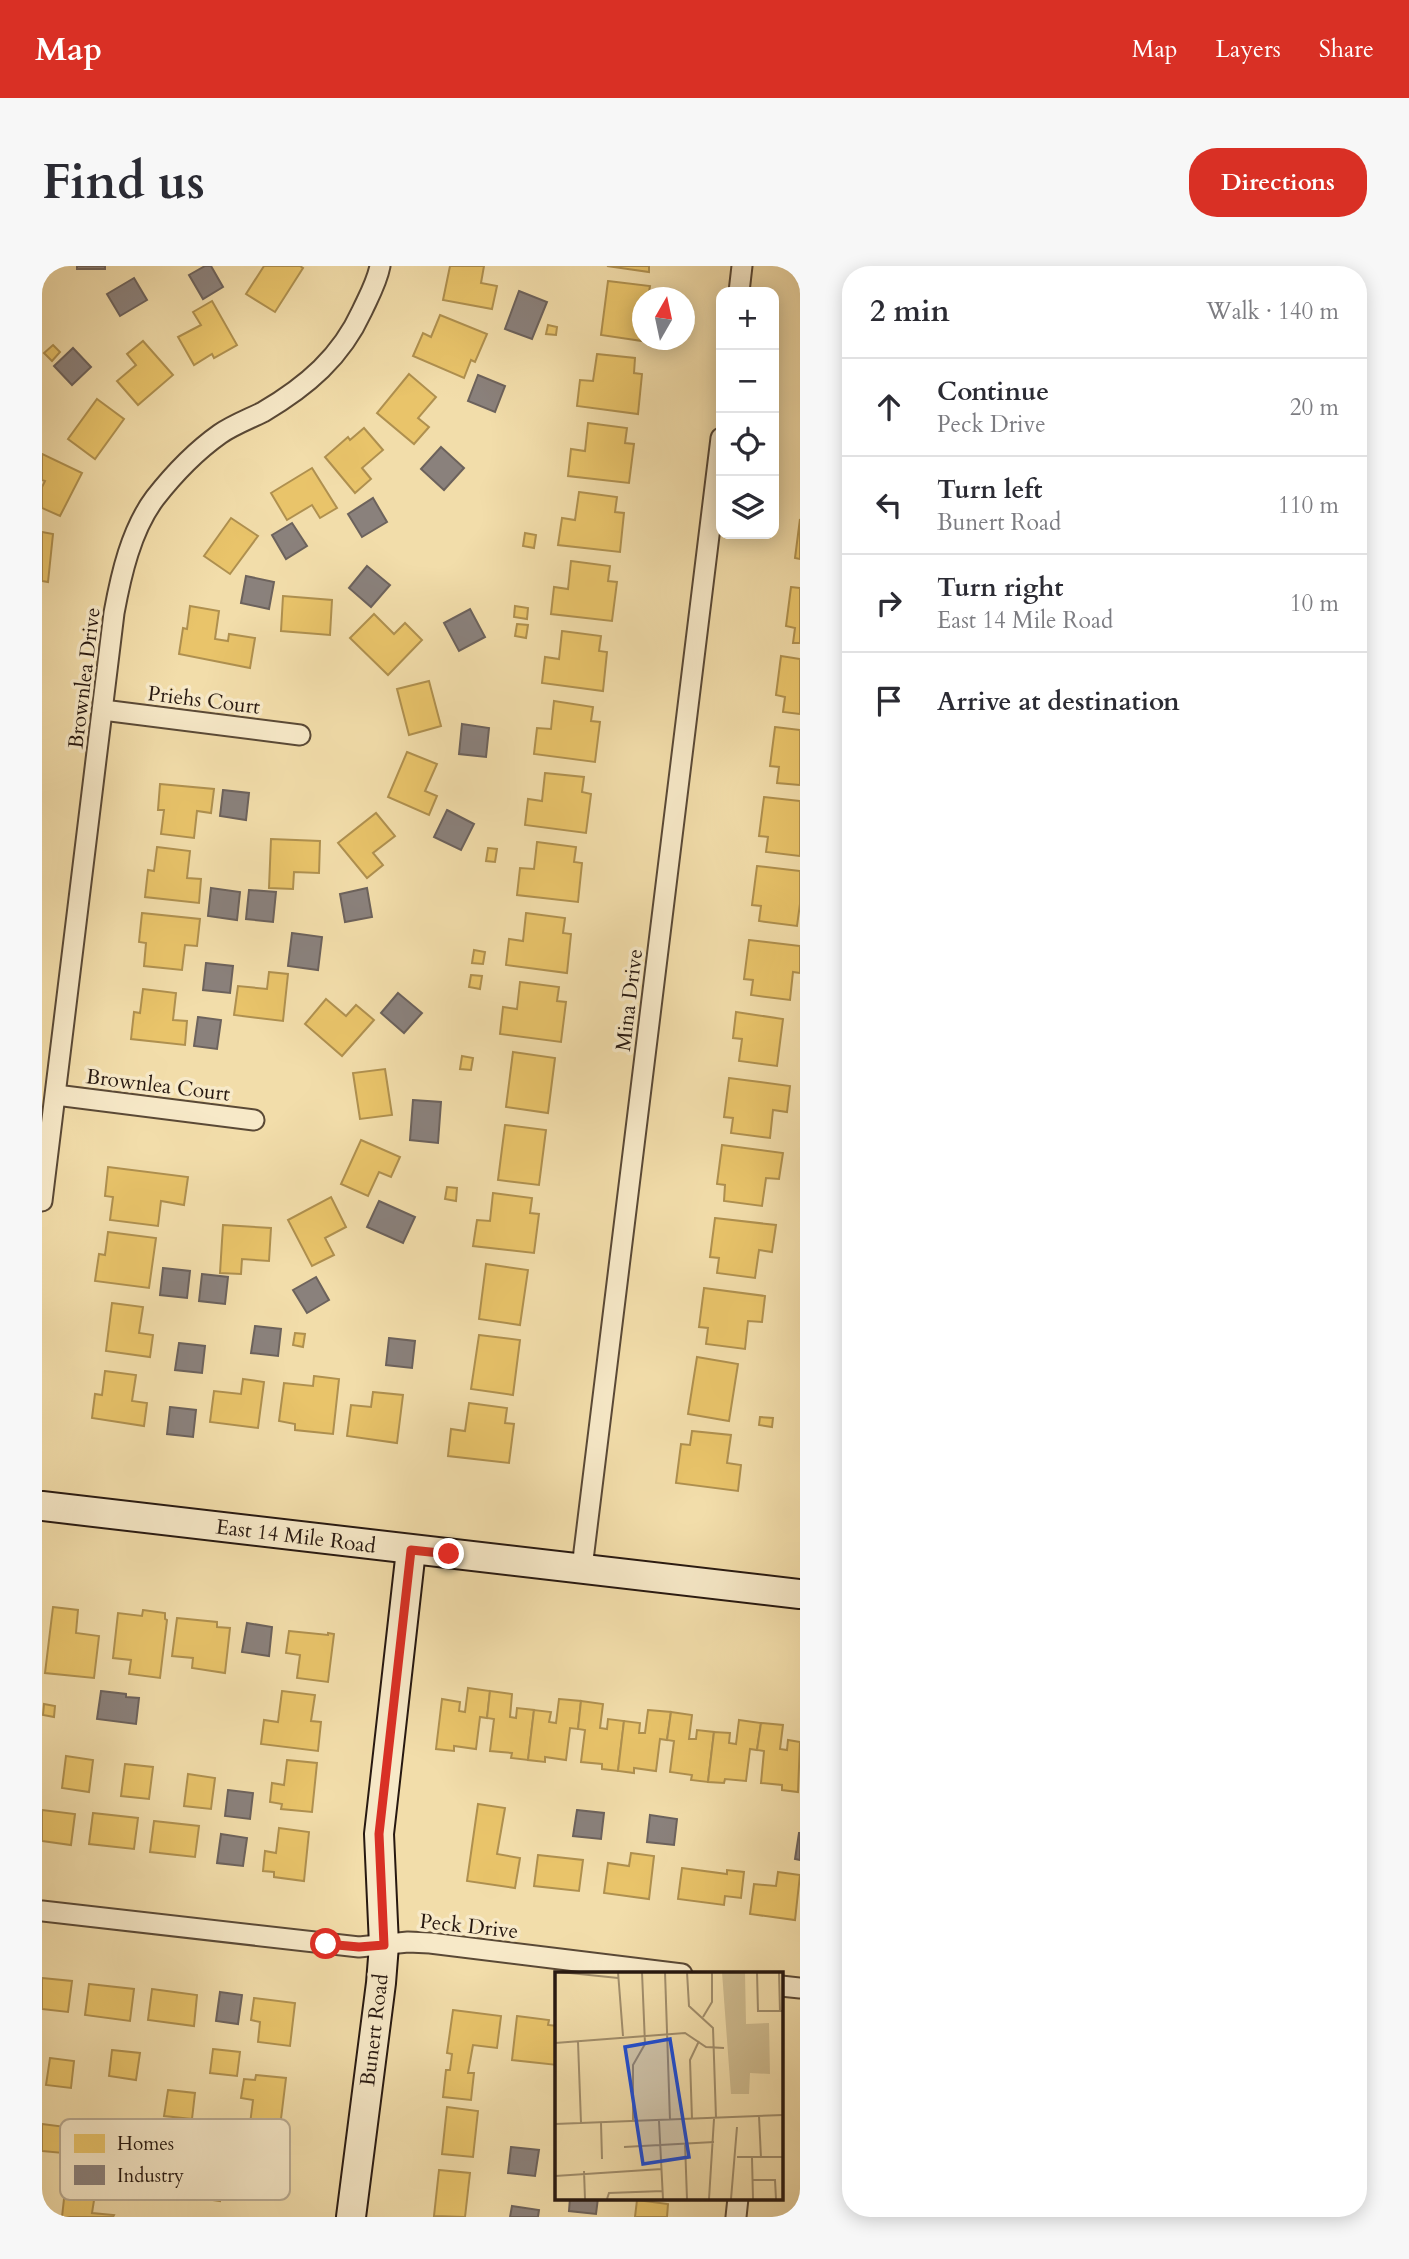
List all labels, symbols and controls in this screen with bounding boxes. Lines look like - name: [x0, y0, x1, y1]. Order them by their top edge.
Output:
- text: Map: [35, 27, 102, 72]
- text: Map: [1132, 33, 1178, 66]
- text: Layers: [1216, 33, 1281, 66]
- text: Share: [1319, 33, 1374, 66]
- button: Directions: [1189, 148, 1367, 217]
- text: Find us: [42, 149, 205, 216]
- north arrow: [632, 287, 695, 350]
- map controls: [716, 287, 779, 539]
- button: +: [716, 287, 779, 350]
- text: 2 min: [870, 291, 950, 332]
- text: Walk · 140 m: [1206, 296, 1339, 327]
- button: −: [716, 350, 779, 413]
- text: Continue: [937, 374, 1049, 409]
- icon: ahead: [870, 388, 908, 426]
- text: 20 m: [1290, 392, 1339, 423]
- text: Peck Drive: [937, 409, 1046, 440]
- button: locate: [716, 413, 779, 476]
- text: Turn left: [937, 472, 1042, 507]
- button: layers: [716, 476, 779, 539]
- icon: left: [870, 486, 908, 524]
- text: 110 m: [1278, 490, 1339, 521]
- text: Bunert Road: [937, 507, 1061, 538]
- text: Turn right: [937, 570, 1064, 605]
- icon: right: [870, 584, 908, 622]
- text: 10 m: [1290, 588, 1339, 619]
- text: East 14 Mile Road: [937, 605, 1113, 636]
- street label: Brownlea Drive: [61, 606, 108, 751]
- street label: Priehs Court: [146, 679, 262, 722]
- icon: arrive: [870, 682, 908, 720]
- text: Arrive at destination: [937, 684, 1180, 719]
- street label: Mina Drive: [609, 947, 650, 1053]
- street label: Brownlea Court: [84, 1062, 232, 1109]
- street label: East 14 Mile Road: [214, 1512, 378, 1561]
- route end: [433, 1538, 464, 1569]
- street label: Peck Drive: [418, 1907, 520, 1946]
- route start: [310, 1928, 341, 1959]
- street label: Bunert Road: [353, 1972, 396, 2088]
- inset map: [555, 1972, 782, 2200]
- legend: [60, 2119, 290, 2200]
- text: Homes: [117, 2131, 174, 2157]
- text: Industry: [117, 2163, 184, 2189]

